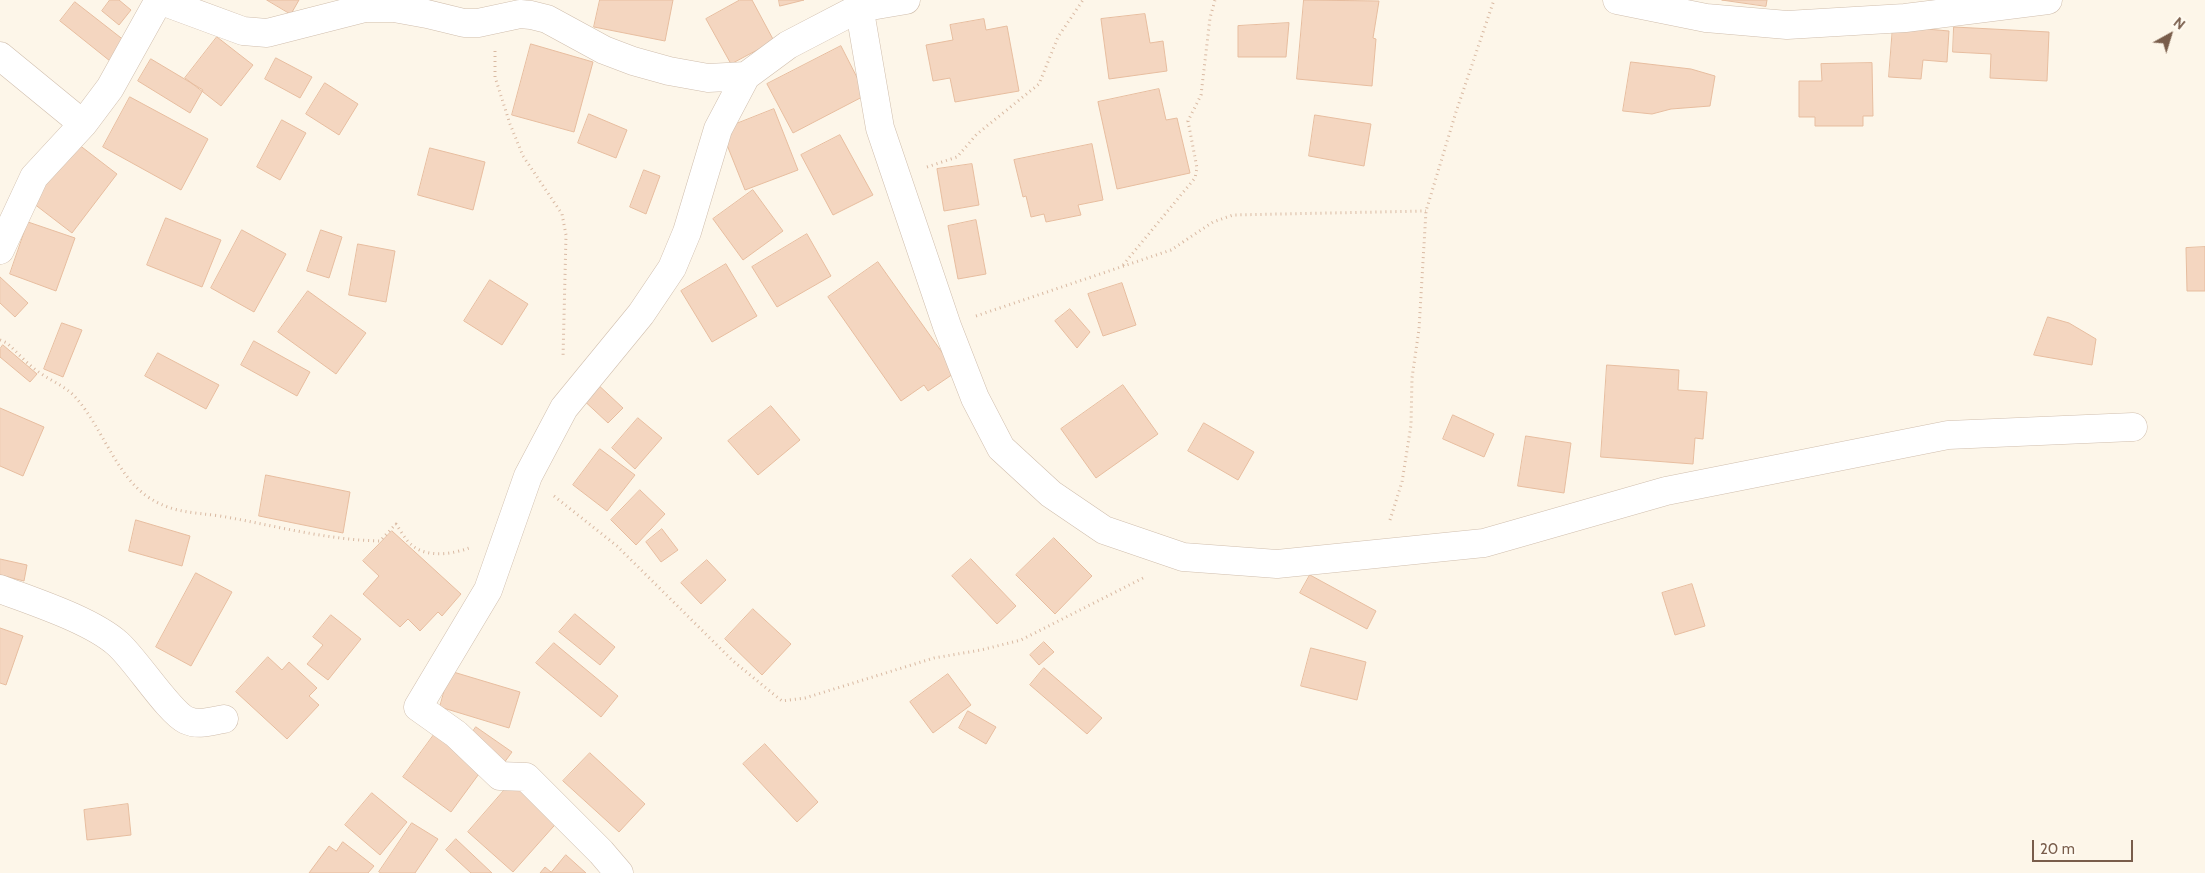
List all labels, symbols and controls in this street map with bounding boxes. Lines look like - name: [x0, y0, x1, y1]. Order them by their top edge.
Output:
- north arrow: [2145, 10, 2195, 60]
- text: N: [2170, 13, 2189, 33]
- scale bar: [2035, 830, 2136, 862]
- text: 20 m: [2040, 840, 2075, 858]

